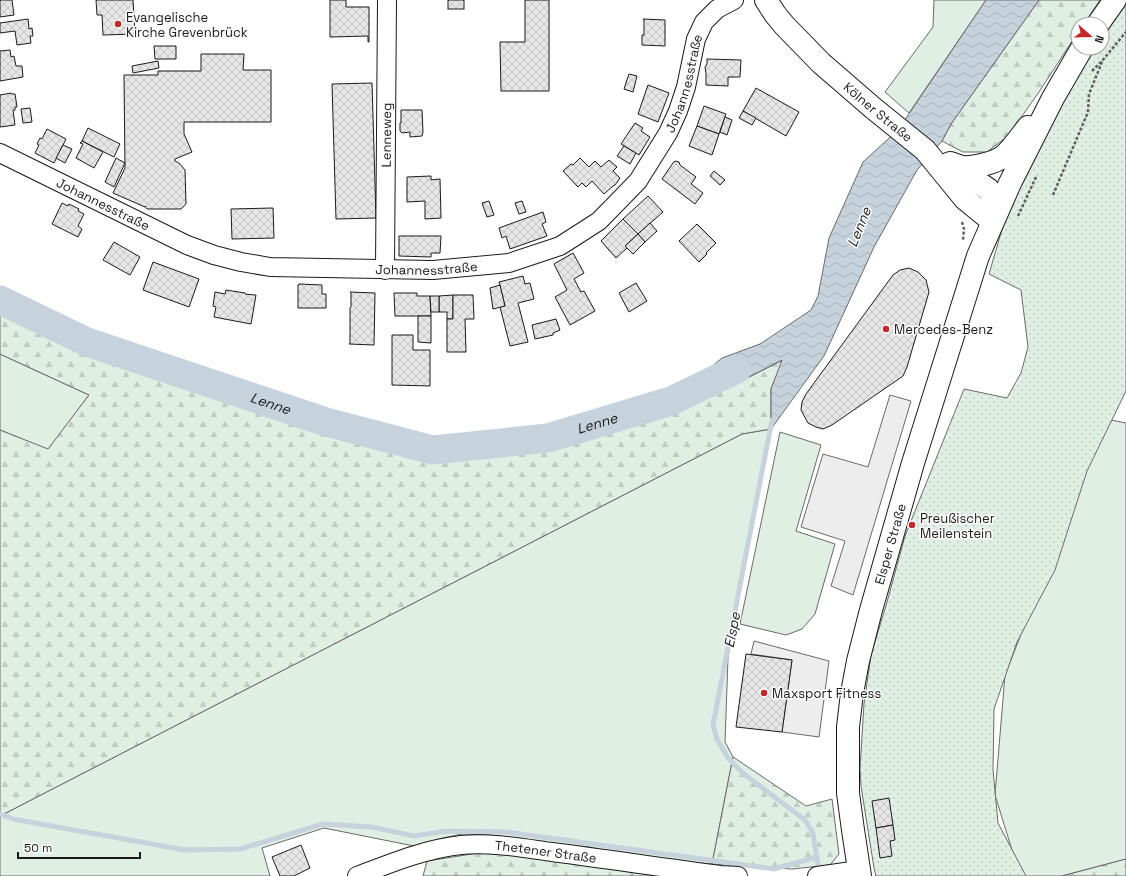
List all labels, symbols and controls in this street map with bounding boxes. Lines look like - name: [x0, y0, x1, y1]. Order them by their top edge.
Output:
- place label: Evangelische Kirche Grevenbrück: [126, 9, 248, 41]
- north arrow: [1070, 16, 1110, 56]
- marker: Evangelische Kirche Grevenbrück: [113, 19, 123, 29]
- street label: Johannesstraße: [661, 31, 706, 135]
- text: N: [1092, 34, 1107, 45]
- street label: Kölner Straße: [840, 78, 916, 145]
- street label: Lenneweg: [377, 103, 395, 167]
- street label: Johannesstraße: [54, 174, 153, 234]
- water label: Lenne: [843, 204, 875, 250]
- street label: Johannesstraße: [375, 257, 478, 279]
- place label: Mercedes-Benz: [894, 321, 993, 338]
- marker: Mercedes-Benz: [881, 324, 891, 334]
- water label: Lenne: [248, 388, 294, 419]
- water label: Lenne: [575, 408, 620, 438]
- street label: Elsper Straße: [870, 501, 910, 587]
- place label: Preußischer Meilenstein: [920, 510, 995, 542]
- marker: Preußischer Meilenstein: [907, 520, 917, 530]
- water label: Elspe: [720, 610, 744, 649]
- place label: Maxsport Fitness: [772, 685, 881, 702]
- marker: Maxsport Fitness: [759, 688, 769, 698]
- scale bar: [18, 834, 140, 860]
- street label: Thetener Straße: [494, 836, 598, 866]
- text: 50 m: [24, 840, 52, 856]

